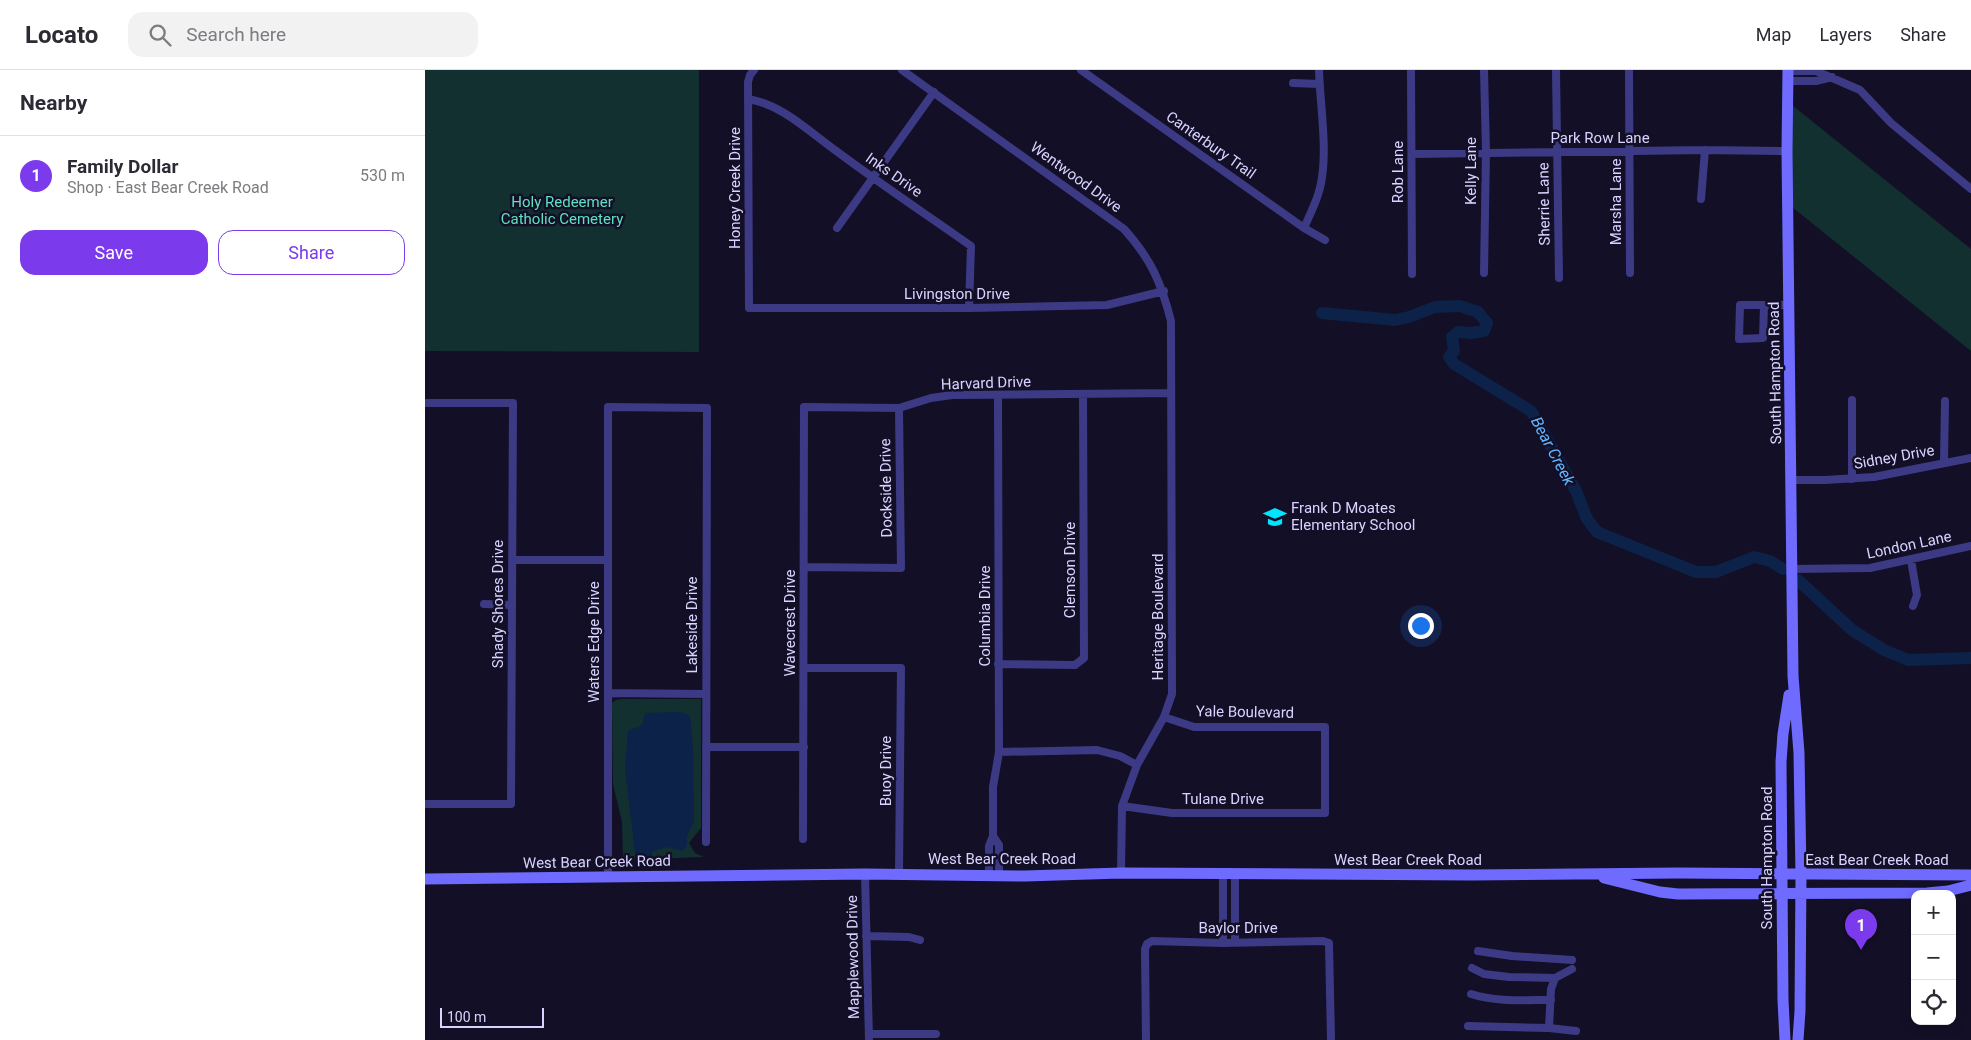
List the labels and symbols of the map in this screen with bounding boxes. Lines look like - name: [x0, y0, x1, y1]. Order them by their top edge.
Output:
- street label: Canterbury Trail: [1163, 107, 1259, 183]
- street label: Honey Creek Drive: [726, 127, 744, 249]
- street label: Park Row Lane: [1550, 129, 1650, 147]
- street label: Kelly Lane: [1462, 137, 1480, 205]
- street label: Wentwood Drive: [1027, 138, 1125, 216]
- street label: Rob Lane: [1389, 141, 1407, 203]
- street label: Inks Drive: [862, 149, 926, 201]
- street label: Marsha Lane: [1607, 159, 1625, 245]
- street label: Sherrie Lane: [1534, 162, 1554, 246]
- park label: Holy Redeemer Catholic Cemetery: [501, 193, 623, 228]
- street label: Livingston Drive: [904, 285, 1010, 303]
- street label: South Hampton Road: [1765, 301, 1785, 445]
- street label: Harvard Drive: [941, 372, 1031, 394]
- water label: Bear Creek: [1527, 413, 1580, 490]
- street label: Dockside Drive: [876, 438, 896, 538]
- street label: Sidney Drive: [1852, 441, 1936, 473]
- place label: Frank D Moates Elementary School: [1291, 499, 1415, 534]
- school or university icon: Frank D Moates Elementary School: [1262, 504, 1288, 530]
- street label: Clemson Drive: [1061, 522, 1079, 618]
- street label: London Lane: [1865, 527, 1953, 563]
- street label: Shady Shores Drive: [489, 540, 507, 668]
- street label: Heritage Boulevard: [1149, 554, 1167, 680]
- street label: Columbia Drive: [976, 565, 994, 667]
- street label: Wavecrest Drive: [781, 569, 799, 677]
- street label: Lakeside Drive: [683, 577, 701, 673]
- street label: Waters Edge Drive: [585, 581, 603, 703]
- your location: [1408, 613, 1434, 639]
- street label: Yale Boulevard: [1196, 702, 1294, 722]
- street label: Buoy Drive: [877, 736, 895, 806]
- street label: South Hampton Road: [1758, 787, 1776, 929]
- street label: Tulane Drive: [1182, 790, 1264, 808]
- street label: West Bear Creek Road: [928, 850, 1076, 868]
- street label: West Bear Creek Road: [1334, 851, 1482, 869]
- street label: East Bear Creek Road: [1805, 851, 1949, 869]
- street label: West Bear Creek Road: [523, 852, 671, 872]
- street label: Mapplewood Drive: [843, 895, 863, 1019]
- pin: 1: [1845, 909, 1877, 950]
- street label: Baylor Drive: [1198, 919, 1278, 937]
- scale bar: [440, 1005, 544, 1028]

